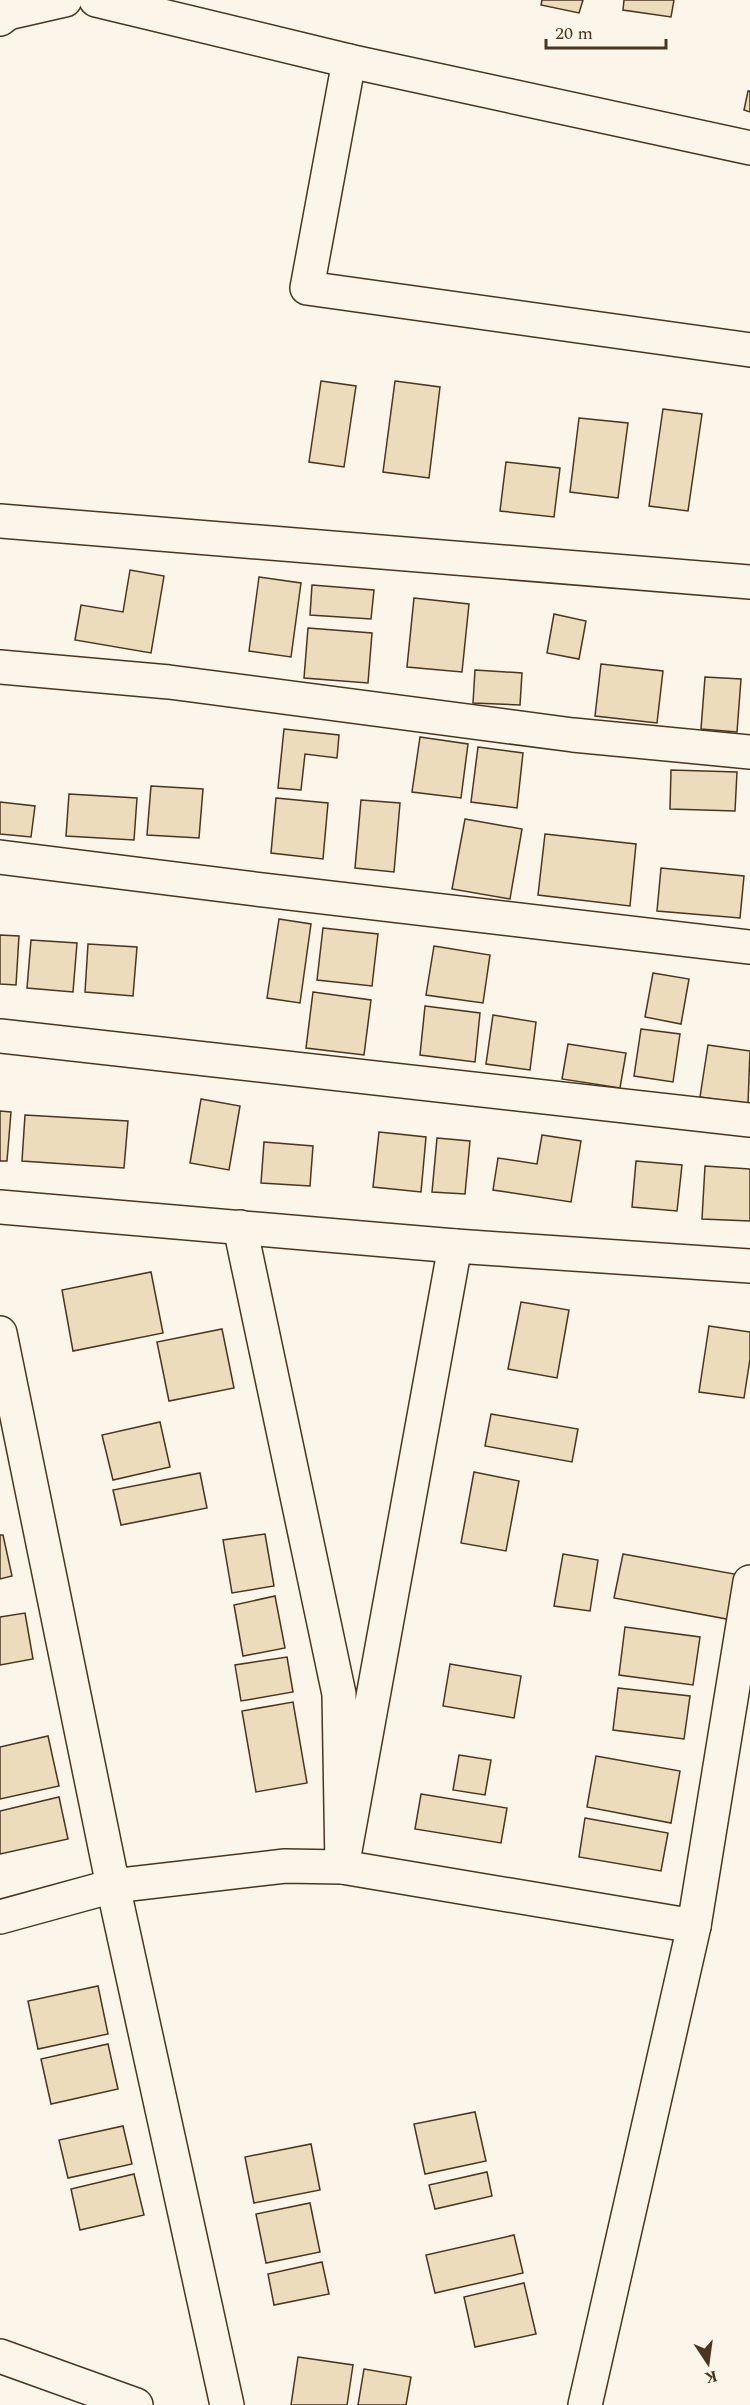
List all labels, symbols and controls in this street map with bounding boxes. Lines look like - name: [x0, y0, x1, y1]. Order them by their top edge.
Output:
- scale bar: [546, 12, 666, 50]
- text: 20 m: [555, 20, 593, 47]
- north arrow: [678, 2333, 738, 2393]
- text: K: [702, 2364, 720, 2390]

